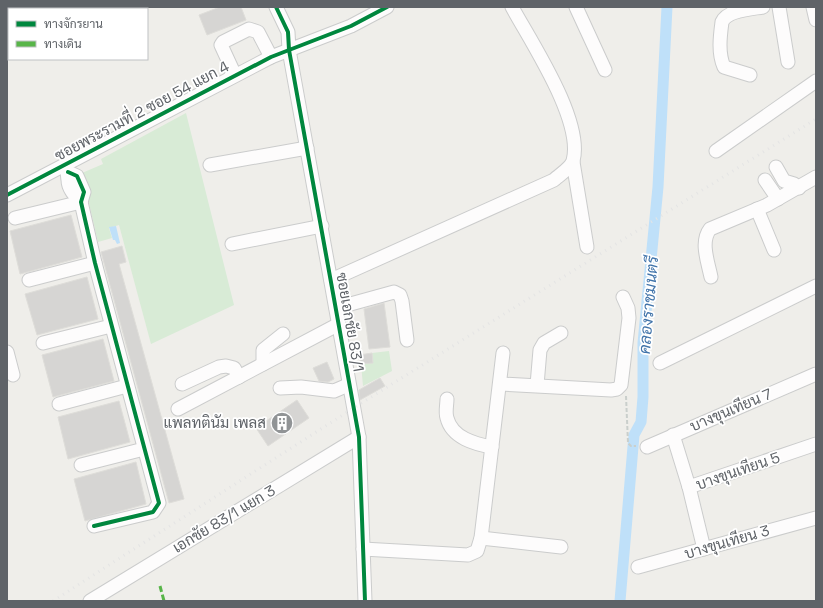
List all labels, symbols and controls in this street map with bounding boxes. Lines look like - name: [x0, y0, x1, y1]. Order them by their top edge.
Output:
- legend: [8, 8, 148, 60]
- text: ทางจักรยาน: [44, 16, 103, 32]
- text: ทางเดิน: [44, 36, 82, 52]
- street label: ซอยพระรามที่ 2 ซอย 54 แยก 4: [49, 52, 232, 165]
- water label: คลองราชมนตรี: [633, 254, 663, 355]
- street label: ซอยเอกชัย 83/1: [332, 271, 369, 373]
- street label: บางขุนเทียน 7: [687, 384, 775, 437]
- building icon: แพลทตินัม เพลส: [269, 410, 295, 436]
- place label: แพลทตินัม เพลส: [163, 413, 266, 432]
- street label: บางขุนเทียน 5: [693, 447, 783, 496]
- street label: เอกชัย 83/1 แยก 3: [169, 480, 279, 557]
- street label: บางขุนเทียน 3: [682, 520, 772, 565]

